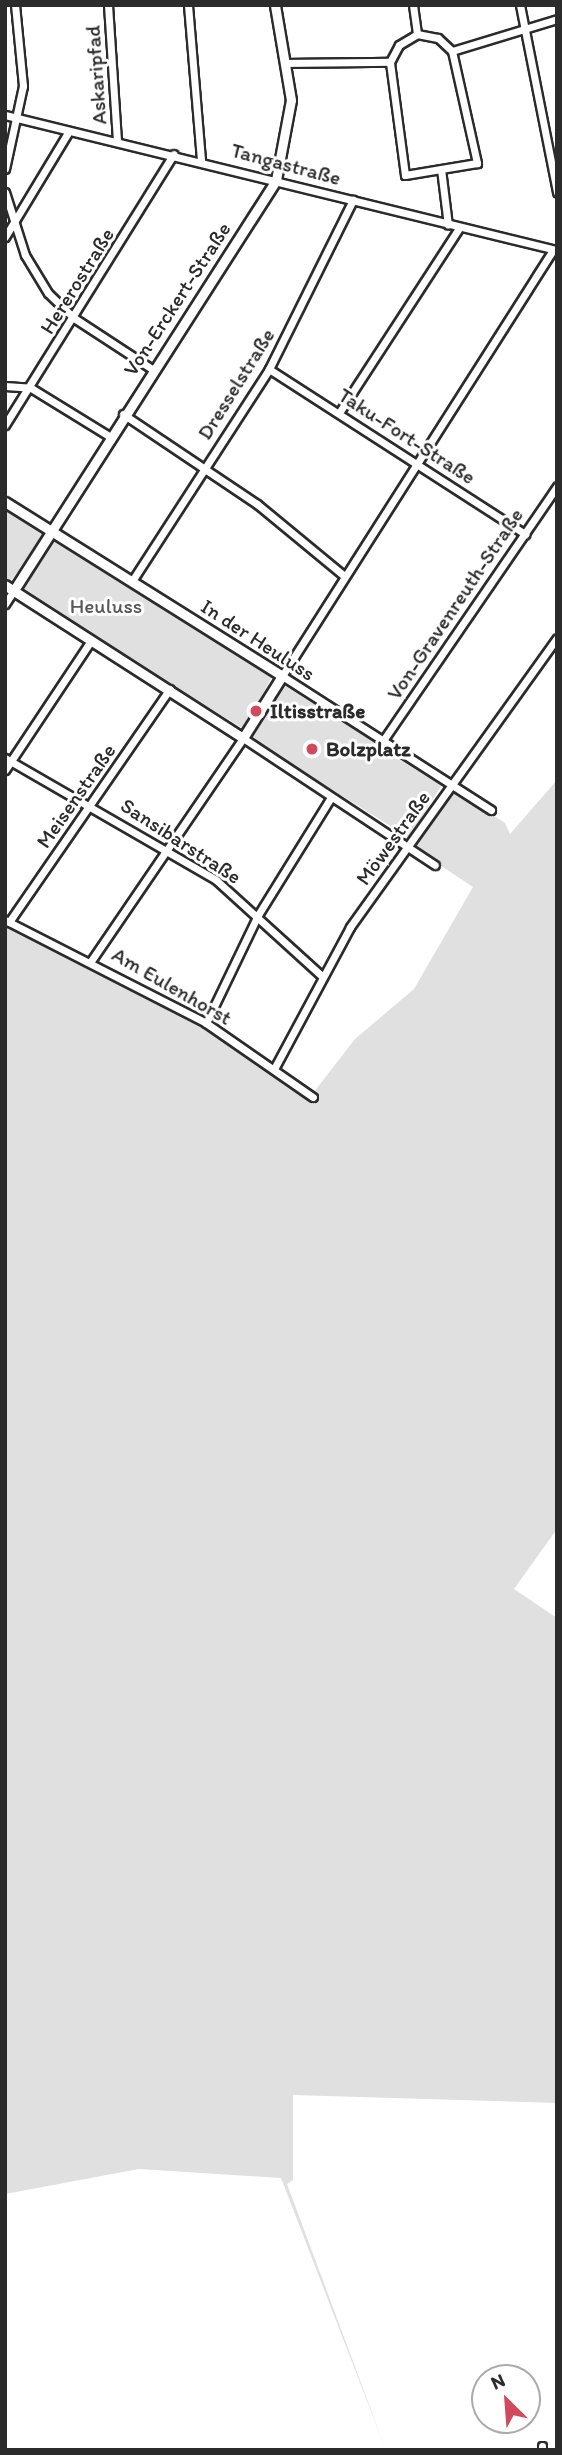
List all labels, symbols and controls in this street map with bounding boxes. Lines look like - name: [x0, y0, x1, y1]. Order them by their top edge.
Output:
- street label: Askaripfad: [80, 24, 112, 126]
- street label: Tangastraße: [228, 137, 344, 191]
- street label: Von-Erckert-Straße: [118, 217, 236, 381]
- street label: Hererostraße: [34, 223, 120, 339]
- street label: Dresselstraße: [192, 324, 280, 444]
- street label: Taku-Fort-Straße: [334, 382, 480, 490]
- street label: Von-Gravenreuth-Straße: [381, 503, 529, 705]
- park label: Heuluss: [70, 593, 142, 619]
- street label: In der Heuluss: [196, 594, 320, 686]
- place label: Iltisstraße: [270, 698, 365, 724]
- marker: Iltisstraße: [248, 703, 264, 719]
- place label: Bolzplatz: [326, 736, 411, 762]
- street label: Meisenstraße: [31, 739, 121, 853]
- marker: Bolzplatz: [304, 741, 320, 757]
- street label: Möwestraße: [350, 786, 436, 890]
- street label: Sansibarstraße: [116, 793, 246, 889]
- street label: Am Eulenhorst: [108, 942, 236, 1030]
- north arrow: [471, 2364, 541, 2434]
- text: N: [487, 2368, 508, 2394]

